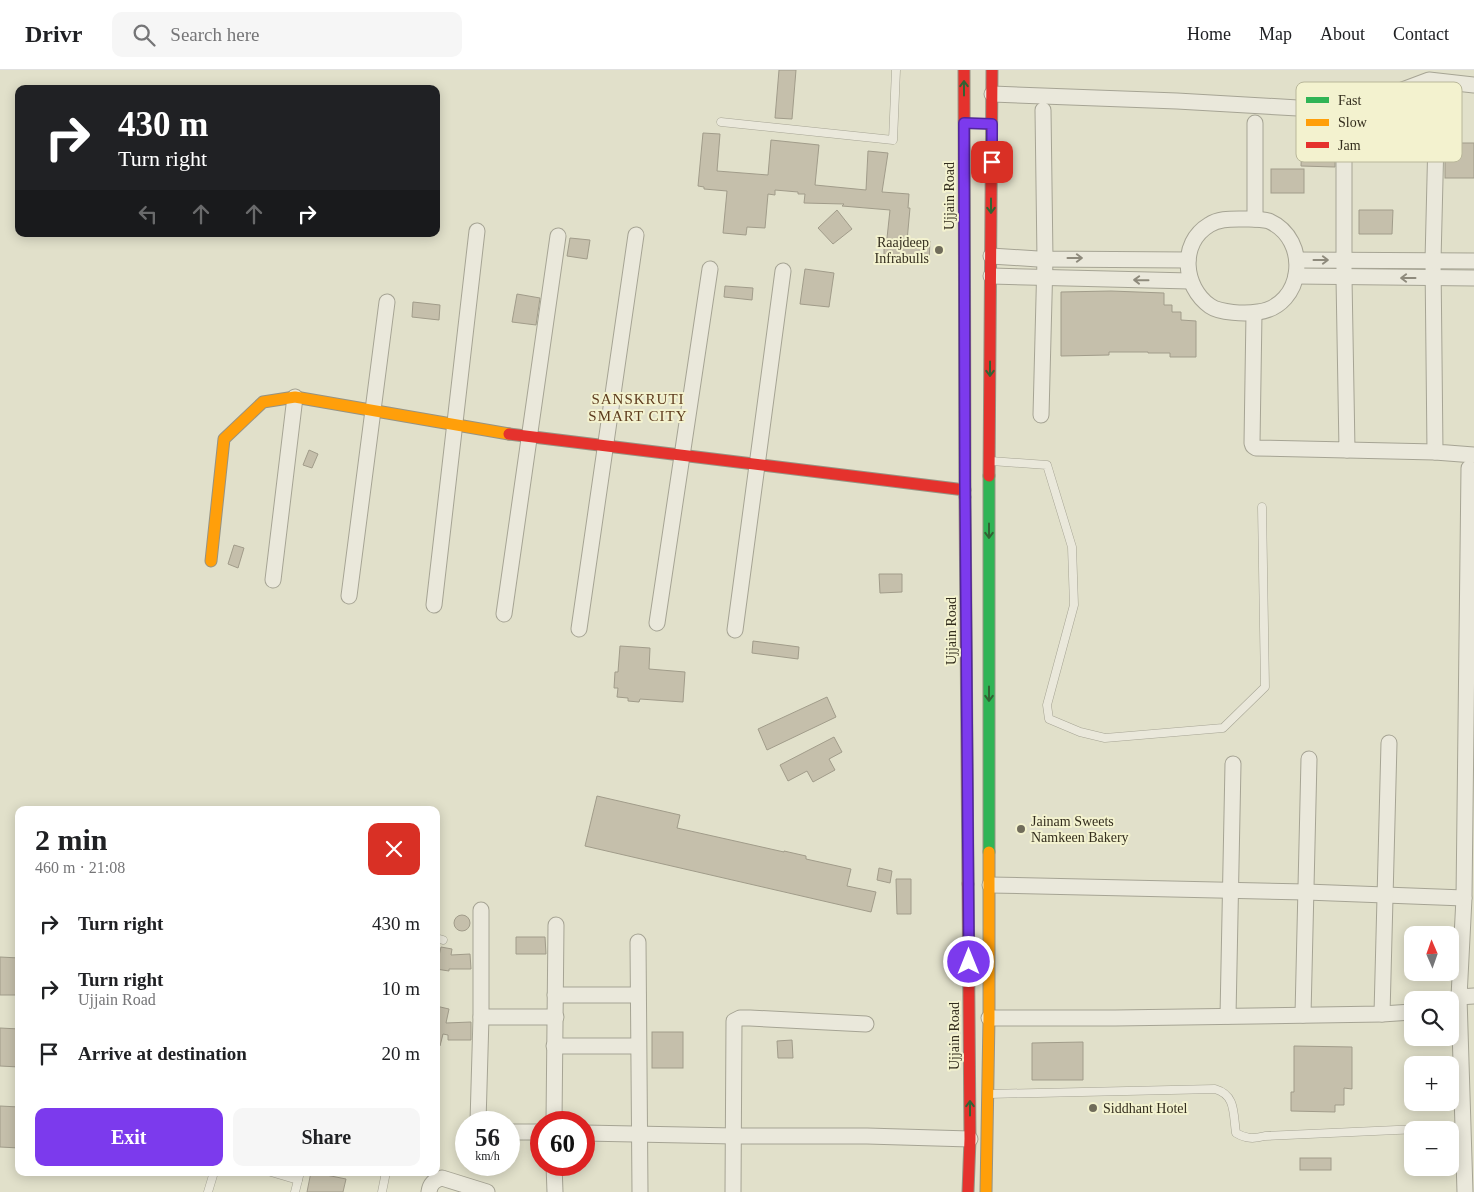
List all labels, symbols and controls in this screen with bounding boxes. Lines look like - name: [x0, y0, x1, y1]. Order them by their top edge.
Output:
- search box: [112, 12, 462, 57]
- text: Drivr: [25, 21, 82, 47]
- icon: search: [130, 21, 158, 49]
- text: Search here: [170, 24, 259, 45]
- text: Home: [1187, 24, 1231, 44]
- text: Map: [1259, 24, 1292, 44]
- text: About: [1320, 24, 1365, 44]
- text: Contact: [1393, 24, 1449, 44]
- one-way arrow: [959, 81, 969, 97]
- legend: [1296, 82, 1462, 162]
- text: Fast: [1338, 93, 1361, 108]
- icon: right: [35, 105, 100, 170]
- text: 430 m: [118, 105, 208, 144]
- text: Slow: [1338, 115, 1368, 130]
- text: Jam: [1338, 138, 1361, 153]
- pin: [971, 141, 1013, 183]
- text: Turn right: [118, 146, 207, 171]
- icon: arrive: [978, 148, 1006, 176]
- street label: Ujjain Road: [942, 162, 957, 230]
- one-way arrow: [987, 198, 996, 214]
- icon: left: [134, 200, 162, 228]
- icon: ahead: [187, 200, 215, 228]
- icon: ahead: [240, 200, 268, 228]
- icon: right: [293, 200, 321, 228]
- place label: Raajdeep Infrabulls: [875, 235, 929, 266]
- marker: Raajdeep Infrabulls: [933, 244, 945, 256]
- one-way arrow: [1066, 254, 1082, 263]
- one-way arrow: [1312, 255, 1328, 265]
- one-way arrow: [1400, 273, 1416, 283]
- one-way arrow: [1133, 275, 1150, 285]
- one-way arrow: [985, 360, 995, 376]
- district label: SANSKRUTI SMART CITY: [588, 391, 688, 424]
- one-way arrow: [984, 522, 994, 539]
- street label: Ujjain Road: [944, 597, 959, 665]
- one-way arrow: [984, 685, 994, 701]
- place label: Jainam Sweets Namkeen Bakery: [1031, 814, 1129, 845]
- text: 2 min: [35, 823, 108, 856]
- button: close: [368, 823, 420, 875]
- marker: Jainam Sweets Namkeen Bakery: [1015, 823, 1027, 835]
- text: 460 m · 21:08: [35, 859, 125, 876]
- icon: right: [35, 910, 63, 938]
- text: Turn right: [78, 913, 163, 934]
- text: 430 m: [372, 913, 420, 934]
- north arrow: [1404, 926, 1459, 981]
- map controls: [1404, 926, 1459, 1176]
- position arrow: [942, 935, 994, 987]
- text: Turn right: [78, 969, 163, 990]
- icon: right: [35, 975, 63, 1003]
- text: 10 m: [381, 978, 420, 999]
- text: Ujjain Road: [78, 991, 156, 1008]
- button: search: [1404, 991, 1459, 1046]
- street label: Ujjain Road: [947, 1002, 962, 1070]
- icon: arrive: [35, 1040, 63, 1068]
- text: Arrive at destination: [78, 1043, 247, 1064]
- text: 20 m: [381, 1043, 420, 1064]
- button: +: [1404, 1056, 1459, 1111]
- one-way arrow: [965, 1101, 975, 1117]
- place label: Siddhant Hotel: [1103, 1101, 1187, 1116]
- marker: Siddhant Hotel: [1087, 1102, 1099, 1114]
- button: Exit: [35, 1108, 223, 1166]
- button: Share: [233, 1108, 420, 1166]
- speed limit sign: 60: [530, 1111, 595, 1176]
- button: −: [1404, 1121, 1459, 1176]
- text: 56: [475, 1124, 500, 1151]
- text: km/h: [475, 1149, 500, 1163]

